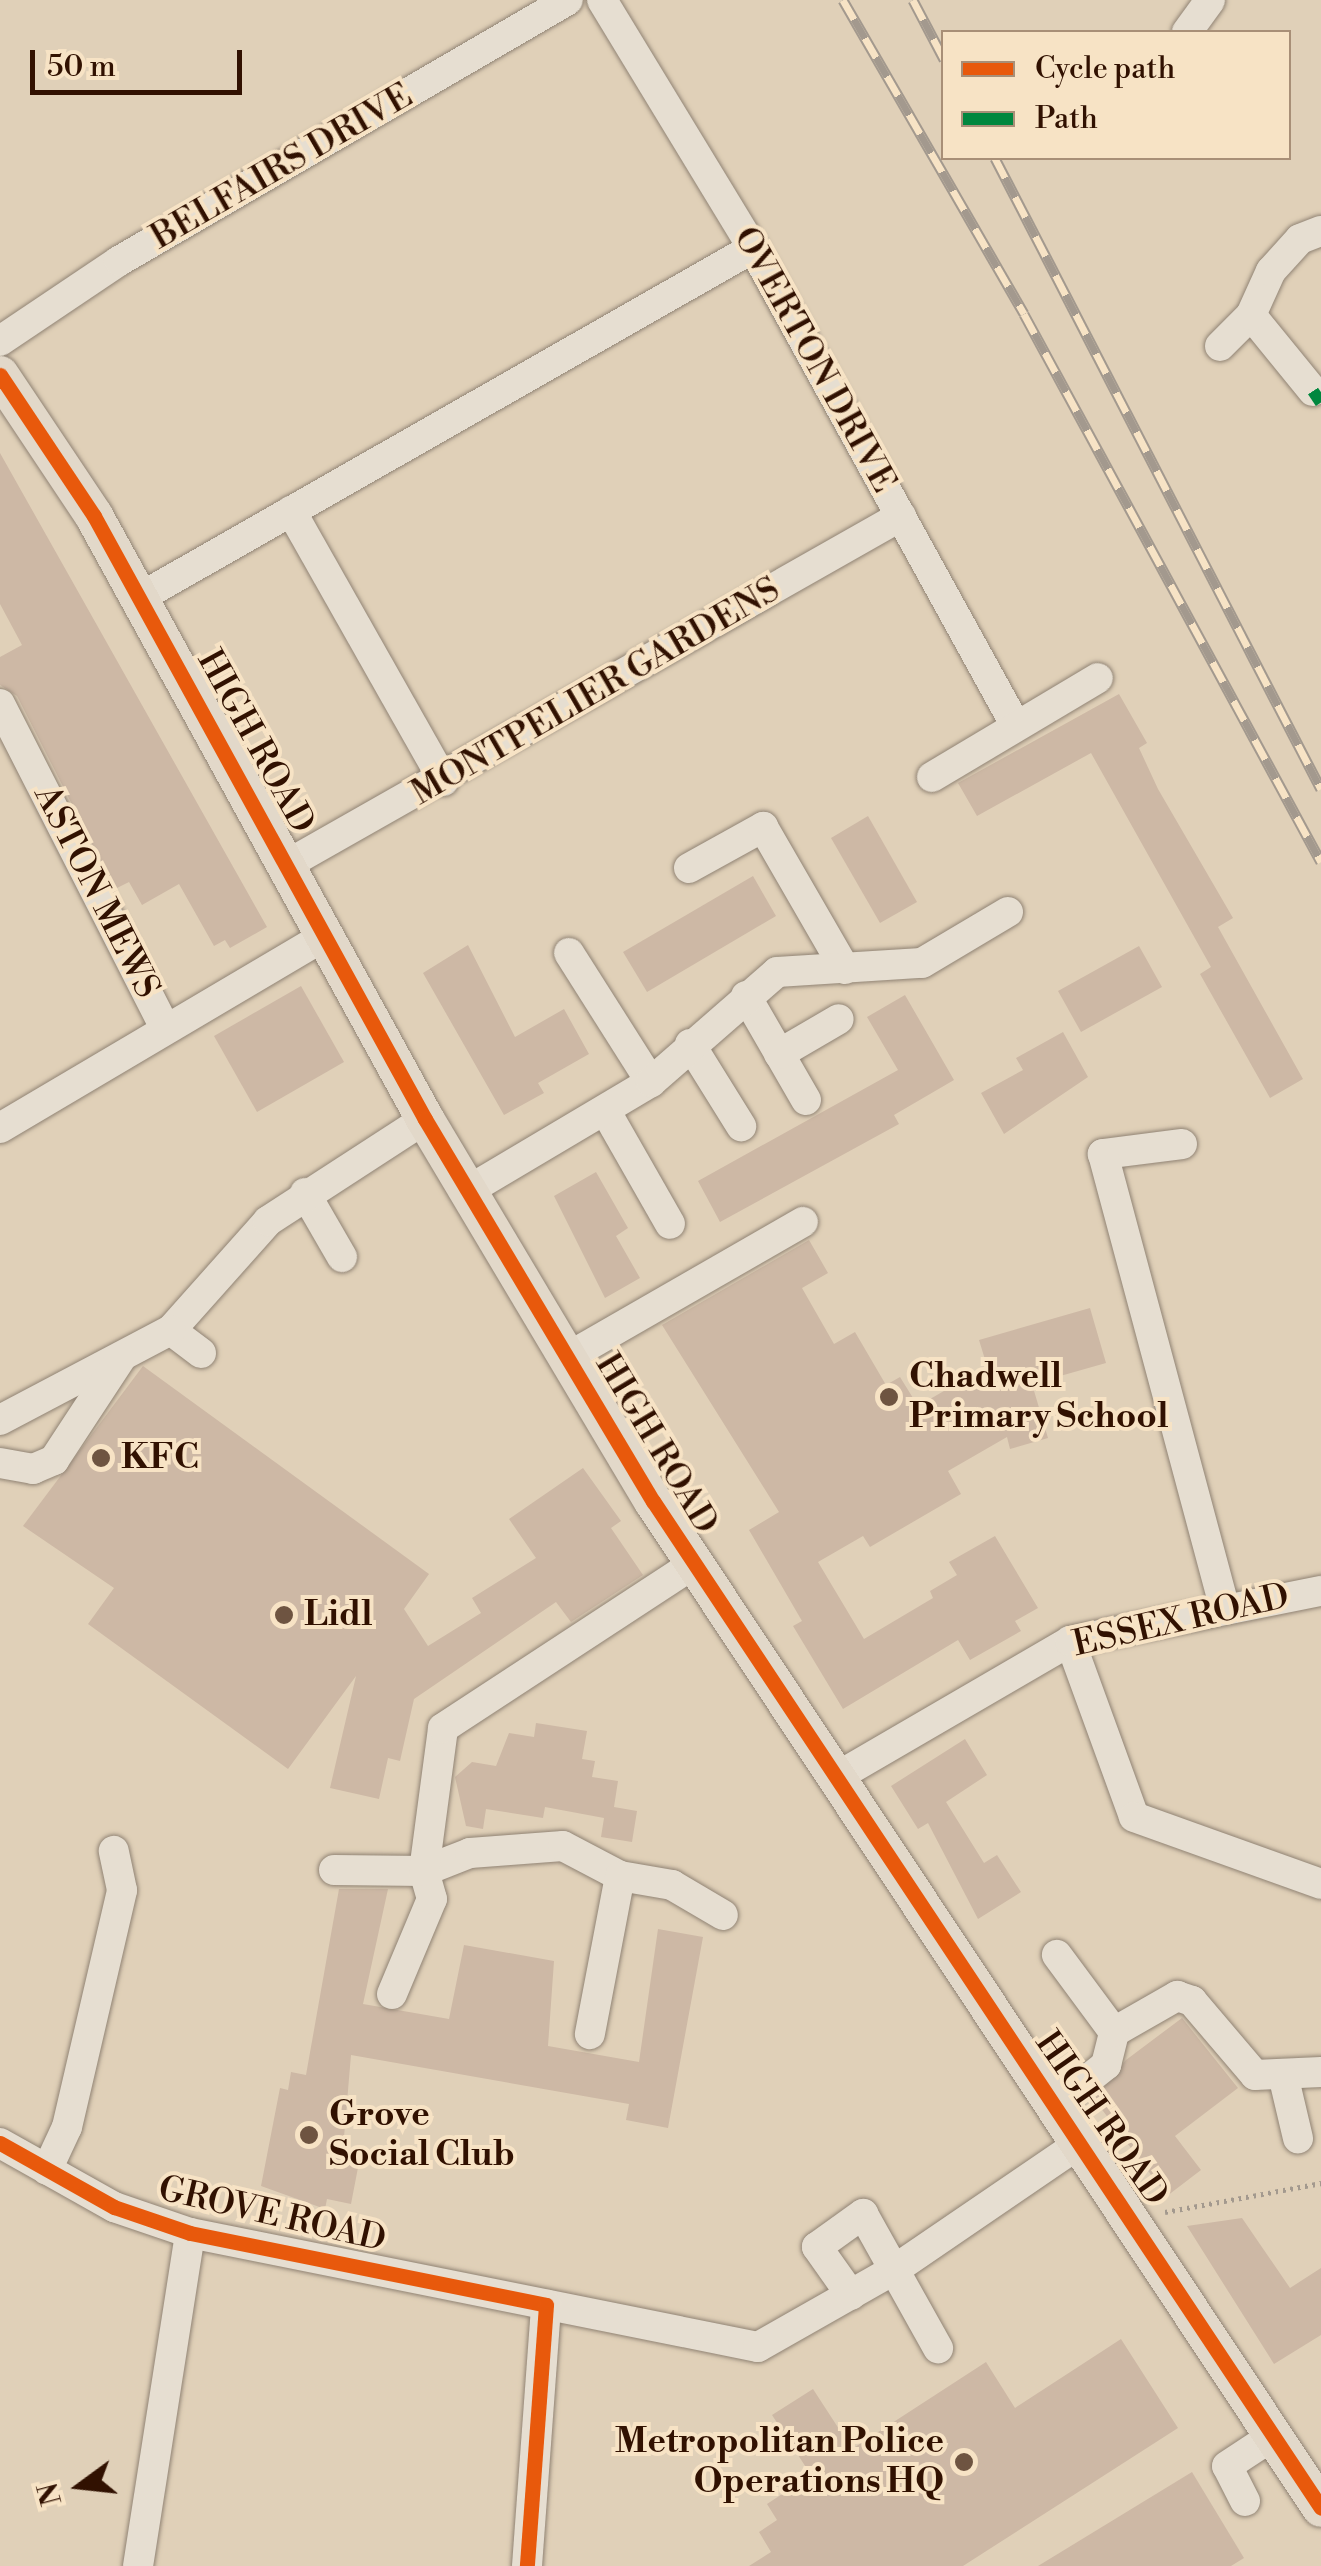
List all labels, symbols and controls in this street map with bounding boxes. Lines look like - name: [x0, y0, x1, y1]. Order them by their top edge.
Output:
- scale bar: [35, 30, 248, 92]
- legend: [941, 30, 1291, 160]
- text: 50 m: [47, 48, 116, 86]
- text: Cycle path: [1035, 50, 1175, 88]
- street label: BELFAIRS DRIVE: [144, 75, 420, 259]
- text: Path: [1035, 100, 1098, 138]
- street label: OVERTON DRIVE: [724, 220, 904, 500]
- street label: MONTPELIER GARDENS: [404, 569, 788, 815]
- street label: HIGH ROAD: [187, 643, 323, 841]
- street label: ASTON MEWS: [24, 779, 168, 1005]
- street label: HIGH ROAD: [586, 1346, 726, 1542]
- place label: Chadwell Primary School: [909, 1356, 1168, 1438]
- marker: Chadwell Primary School: [878, 1386, 900, 1408]
- place label: KFC: [121, 1437, 199, 1479]
- marker: KFC: [90, 1447, 112, 1469]
- street label: ESSEX ROAD: [1069, 1576, 1293, 1666]
- place label: Lidl: [304, 1594, 373, 1636]
- marker: Lidl: [273, 1604, 295, 1626]
- street label: HIGH ROAD: [1026, 2024, 1176, 2214]
- place label: Grove Social Club: [329, 2094, 515, 2176]
- marker: Grove Social Club: [298, 2124, 320, 2146]
- street label: GROVE ROAD: [154, 2168, 390, 2262]
- place label: Metropolitan Police Operations HQ: [615, 2421, 944, 2503]
- north arrow: [30, 2436, 130, 2536]
- marker: Metropolitan Police Operations HQ: [953, 2451, 975, 2473]
- text: N: [31, 2479, 70, 2509]

